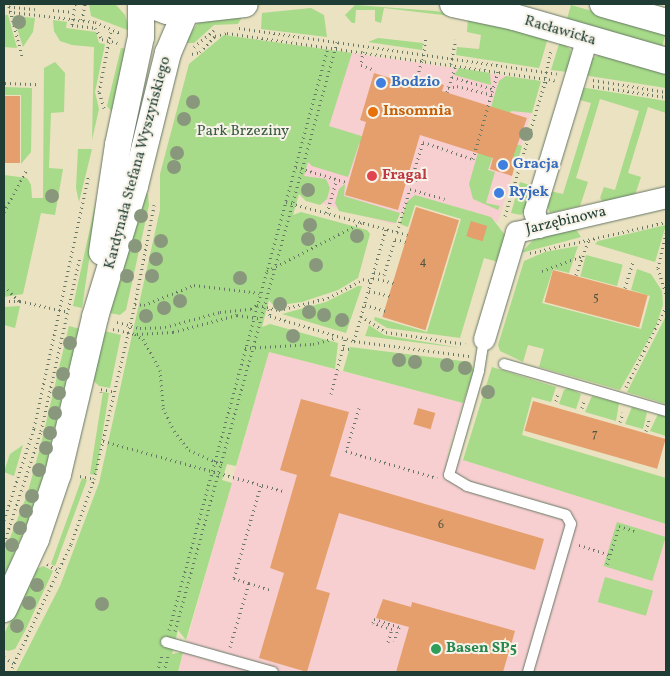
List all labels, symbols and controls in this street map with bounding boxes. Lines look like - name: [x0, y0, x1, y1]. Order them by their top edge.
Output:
- street label: Racławicka: [522, 12, 598, 50]
- street label: Kardynała Stefana Wyszyńskiego: [101, 54, 175, 272]
- place label: Bodzio: [391, 74, 440, 92]
- marker: Bodzio: [375, 77, 387, 89]
- place label: Insomnia: [383, 103, 452, 121]
- marker: Insomnia: [367, 106, 379, 118]
- park label: Park Brzeziny: [197, 123, 289, 141]
- place label: Gracja: [513, 156, 559, 174]
- marker: Gracja: [497, 159, 509, 171]
- place label: Fragal: [382, 167, 427, 185]
- marker: Fragal: [366, 170, 378, 182]
- place label: Ryjek: [509, 184, 549, 202]
- marker: Ryjek: [493, 187, 505, 199]
- street label: Jarzębinowa: [524, 203, 608, 239]
- house number: 4: [419, 256, 427, 270]
- house number: 5: [593, 292, 599, 306]
- house number: 7: [592, 428, 598, 442]
- house number: 6: [438, 519, 444, 533]
- place label: Basen SP5: [446, 640, 517, 658]
- marker: Basen SP5: [430, 643, 442, 655]

